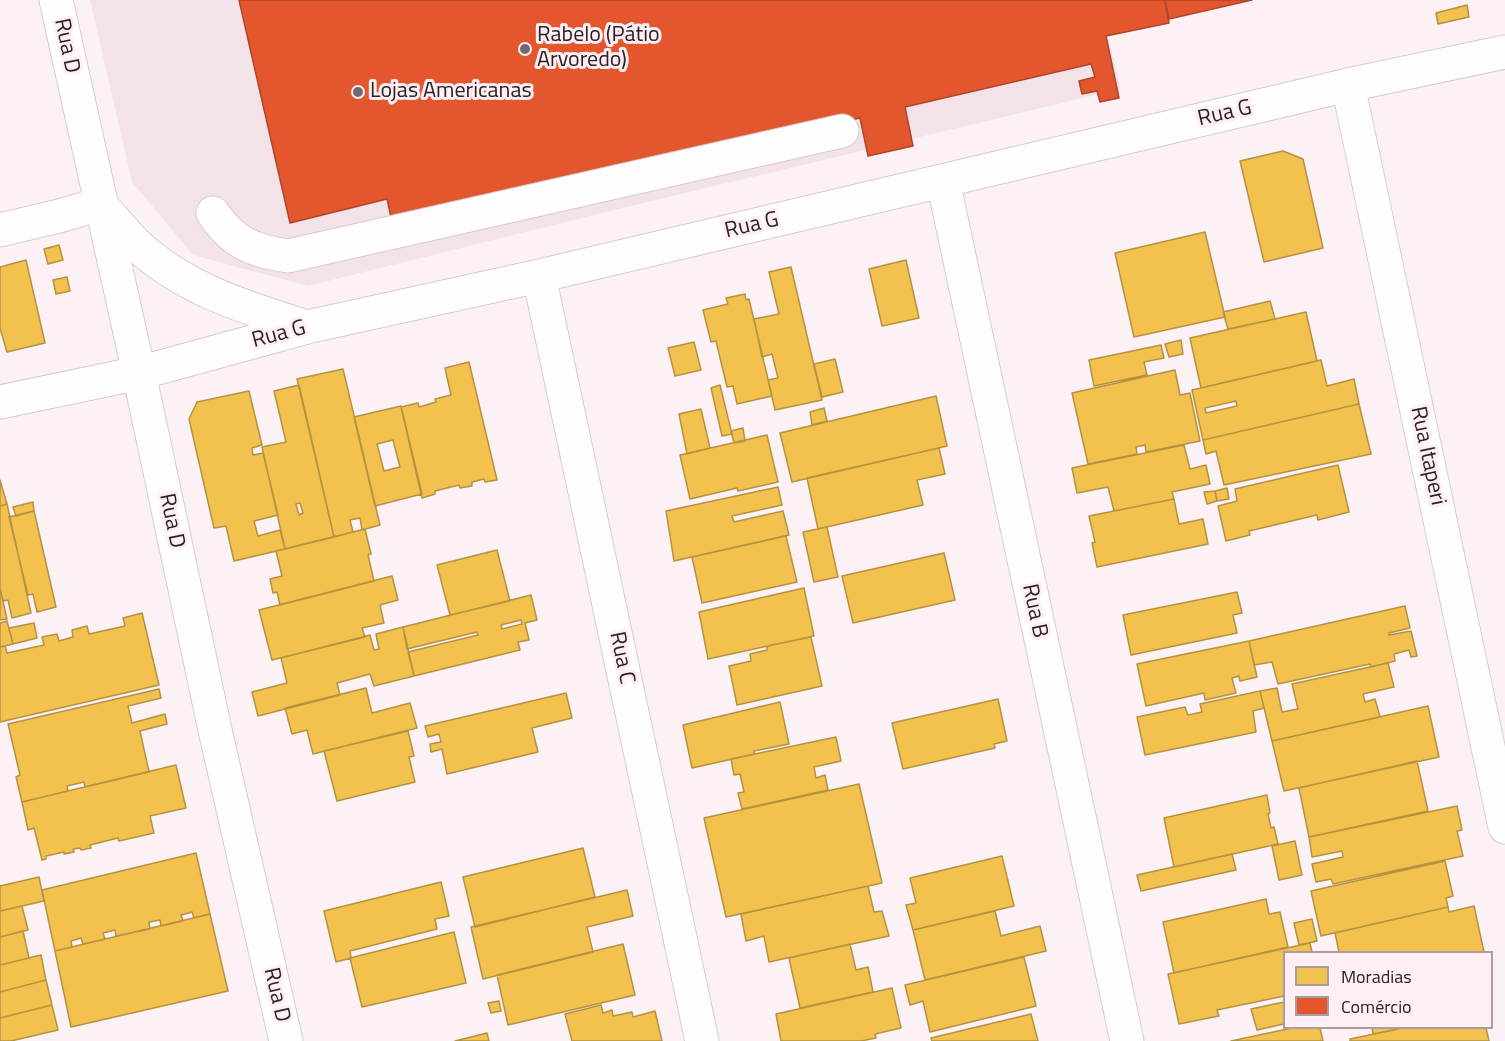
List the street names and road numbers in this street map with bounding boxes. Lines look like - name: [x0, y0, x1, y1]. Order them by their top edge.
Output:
- street label: Rua D: [47, 16, 85, 76]
- street label: Rua G: [1195, 95, 1255, 133]
- street label: Rua G: [722, 207, 782, 245]
- street label: Rua G: [249, 315, 309, 355]
- street label: Rua Itaperi: [1404, 404, 1450, 508]
- street label: Rua D: [152, 491, 190, 551]
- street label: Rua B: [1015, 582, 1053, 640]
- street label: Rua C: [603, 629, 639, 687]
- street label: Rua D: [257, 965, 295, 1025]

